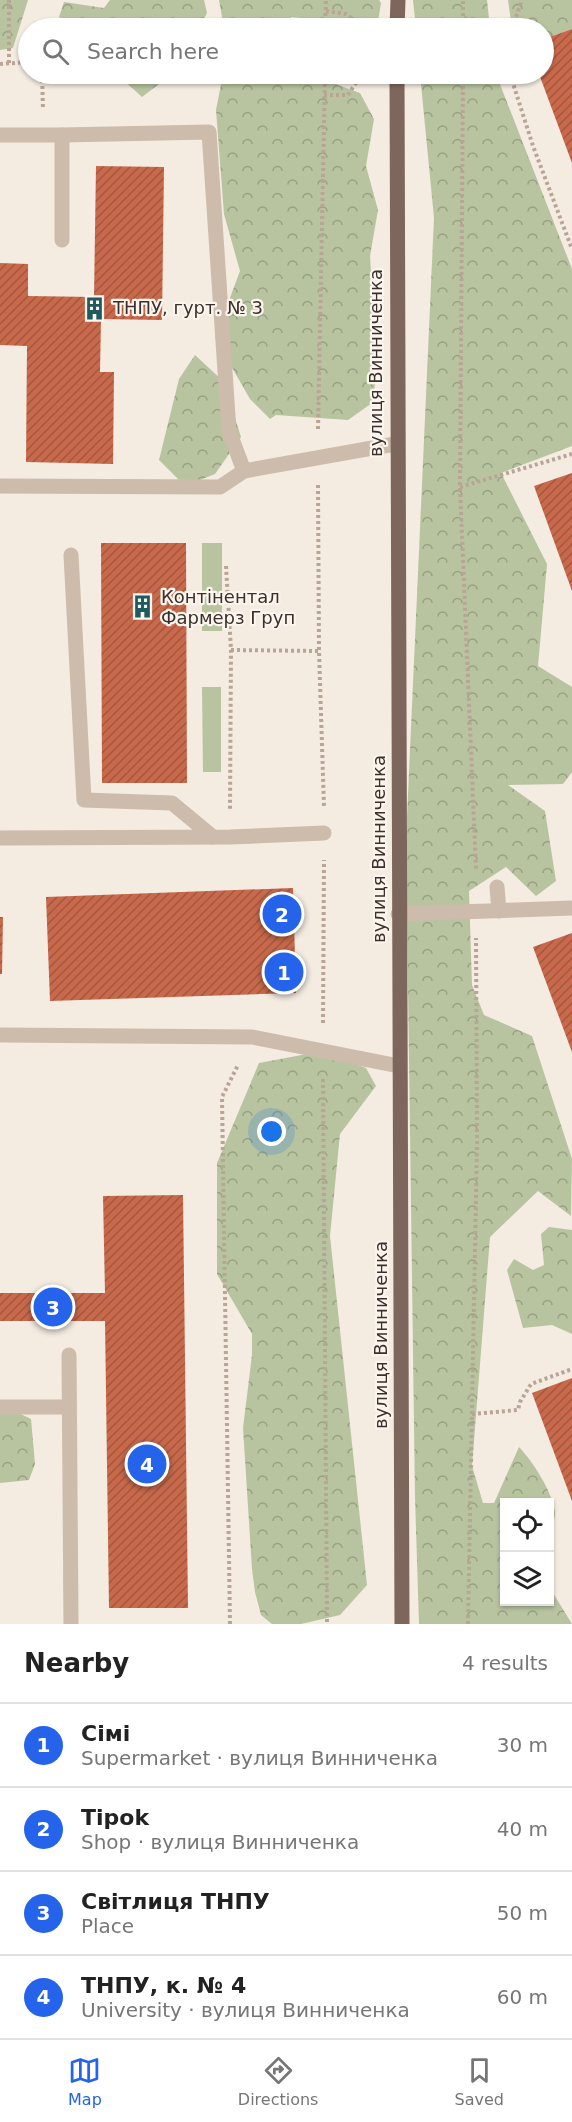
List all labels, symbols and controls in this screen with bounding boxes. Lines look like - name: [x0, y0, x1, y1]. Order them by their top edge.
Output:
- search box: [18, 18, 554, 84]
- icon: search: [39, 35, 72, 68]
- text: Search here: [87, 39, 219, 64]
- street label: вулиця Винниченка: [365, 269, 386, 457]
- building icon: ТНПУ, гурт. № 3: [82, 295, 108, 321]
- place label: ТНПУ, гурт. № 3: [112, 297, 263, 318]
- place label: Контінентал Фармерз Груп: [161, 586, 295, 628]
- building icon: Контінентал Фармерз Груп: [130, 594, 156, 620]
- street label: вулиця Винниченка: [368, 755, 389, 943]
- pin: 2: [262, 892, 302, 936]
- pin: 1: [264, 950, 304, 994]
- your location: [257, 1117, 286, 1146]
- street label: вулиця Винниченка: [370, 1241, 391, 1429]
- pin: 3: [34, 1284, 72, 1330]
- pin: 4: [128, 1442, 166, 1486]
- map controls: [500, 1498, 554, 1606]
- button: locate: [500, 1498, 554, 1552]
- button: layers: [500, 1552, 554, 1606]
- text: Nearby: [24, 1648, 129, 1678]
- text: 4 results: [462, 1651, 548, 1675]
- text: Сімі: [81, 1721, 130, 1746]
- text: 1: [37, 1733, 50, 1757]
- text: 30 m: [497, 1733, 548, 1757]
- text: Supermarket · вулиця Винниченка: [81, 1746, 438, 1770]
- text: Tipok: [81, 1805, 149, 1830]
- text: 2: [37, 1817, 50, 1841]
- text: 40 m: [497, 1817, 548, 1841]
- text: Shop · вулиця Винниченка: [81, 1830, 359, 1854]
- text: Світлиця ТНПУ: [81, 1889, 270, 1914]
- text: 3: [37, 1901, 50, 1925]
- text: 50 m: [497, 1901, 548, 1925]
- text: Place: [81, 1914, 134, 1938]
- text: ТНПУ, к. № 4: [81, 1973, 246, 1998]
- text: 4: [37, 1985, 50, 2009]
- text: 60 m: [497, 1985, 548, 2009]
- text: University · вулиця Винниченка: [81, 1998, 410, 2022]
- tab: Map: [68, 2054, 102, 2109]
- tab: Directions: [238, 2054, 318, 2109]
- tab: Saved: [455, 2054, 504, 2109]

